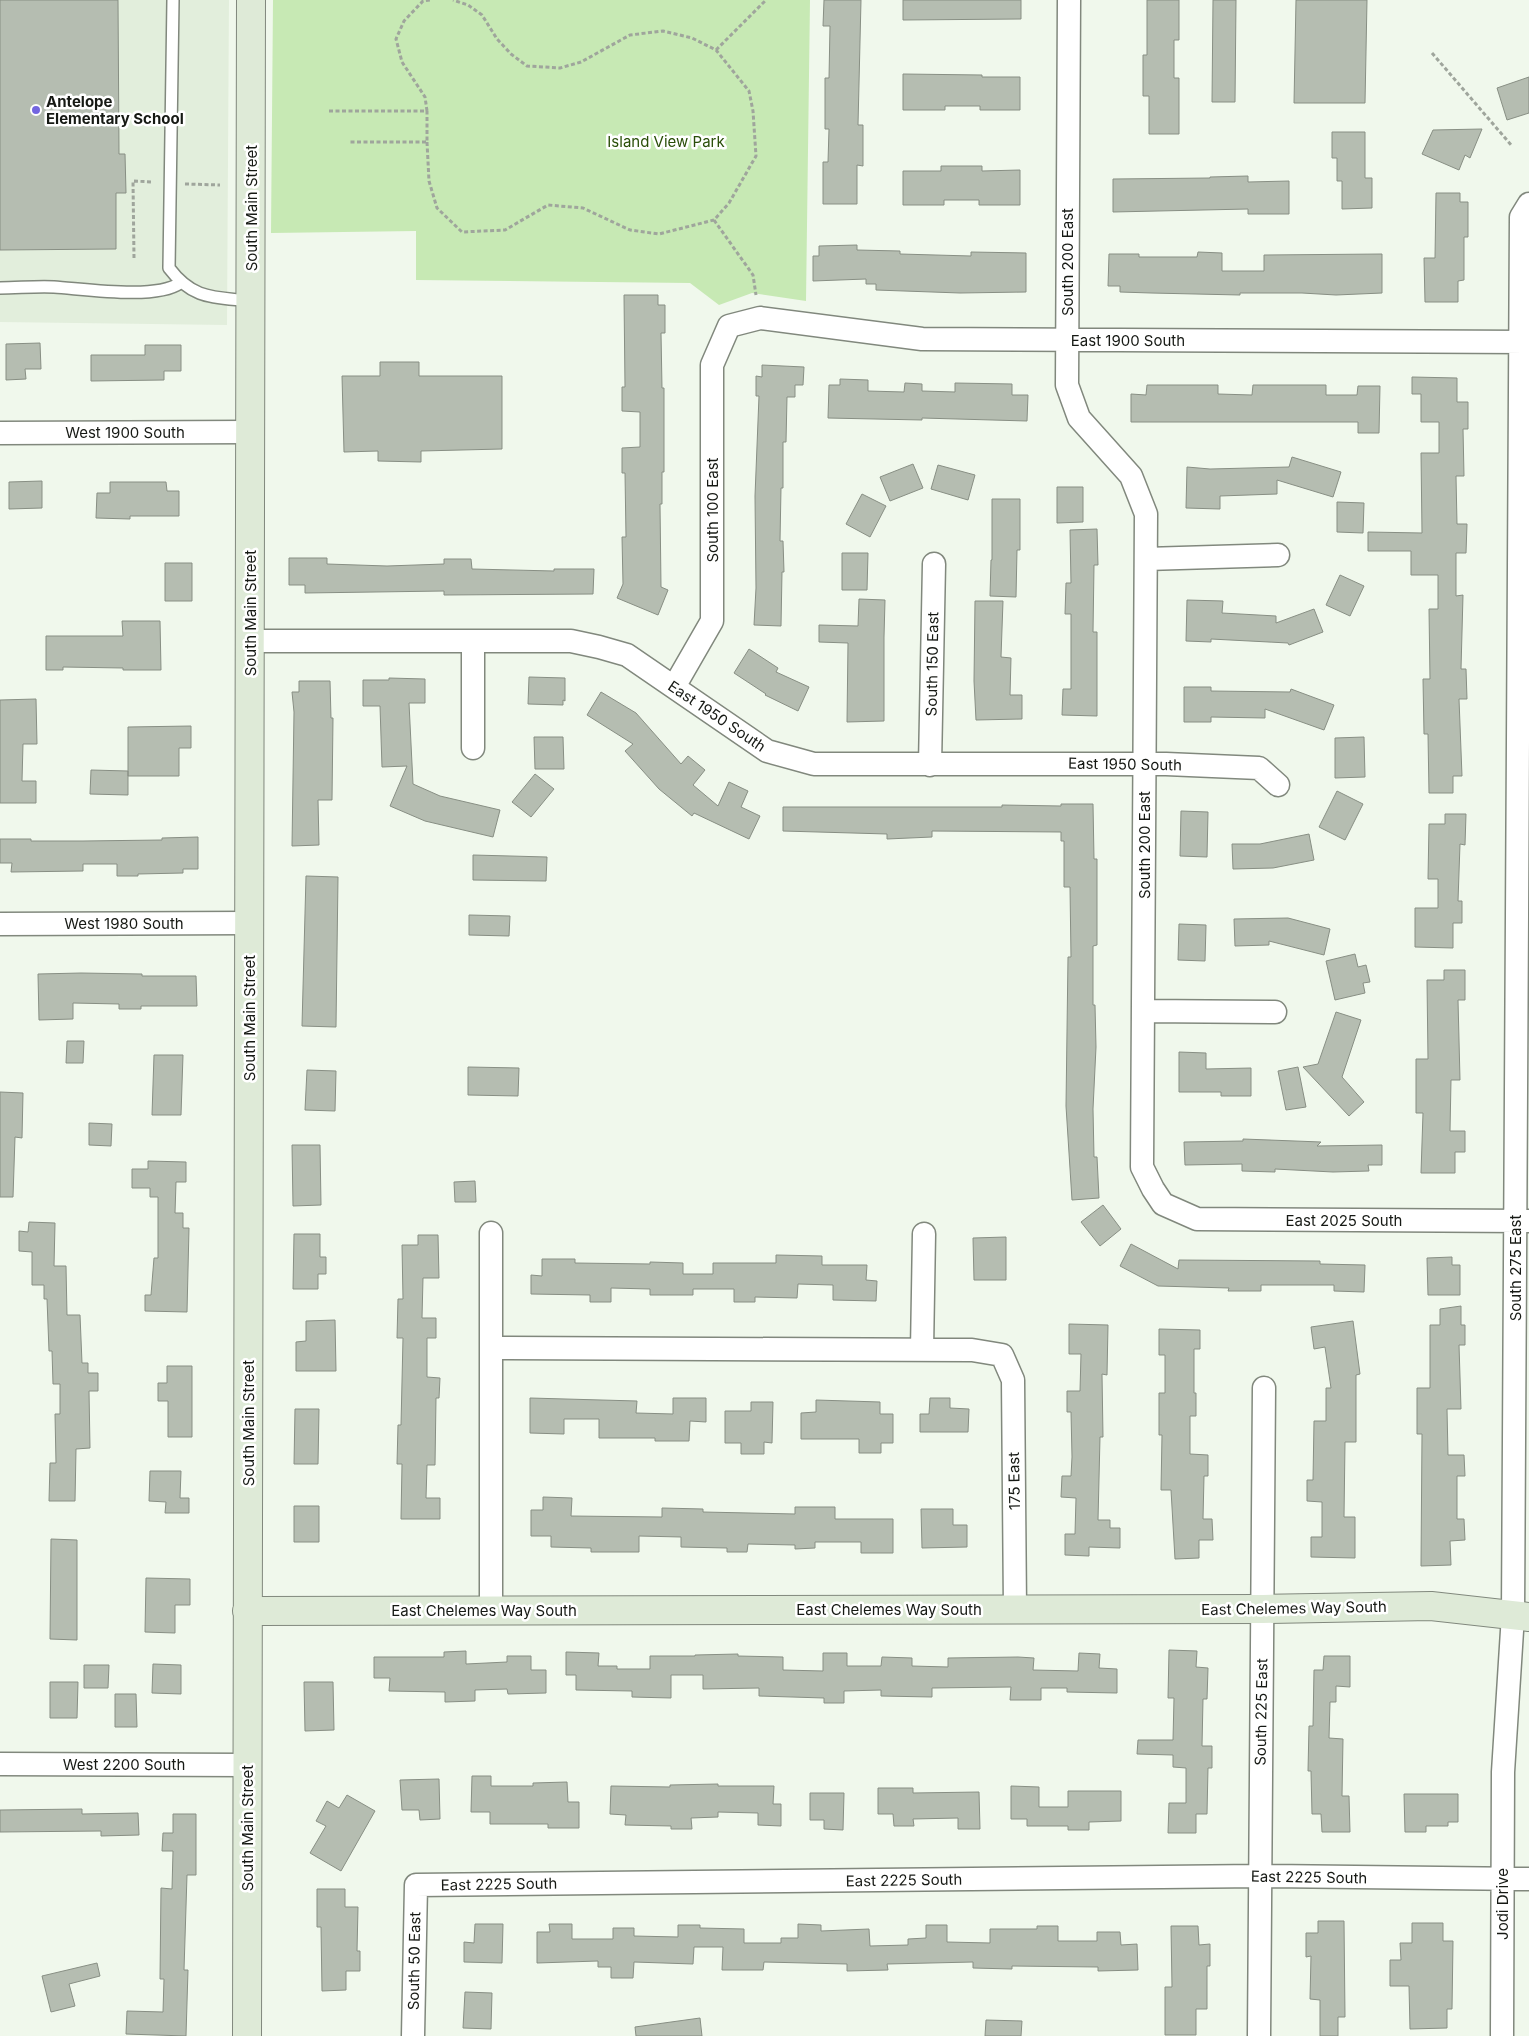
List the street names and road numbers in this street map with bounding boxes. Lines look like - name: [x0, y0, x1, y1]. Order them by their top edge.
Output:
- street label: South Main Street: [242, 145, 261, 271]
- street label: South 200 East: [1058, 208, 1077, 316]
- street label: East 1900 South: [1071, 331, 1185, 350]
- street label: West 1900 South: [65, 423, 185, 442]
- street label: South 100 East: [703, 457, 722, 563]
- street label: South Main Street: [241, 550, 260, 676]
- street label: South 150 East: [922, 611, 942, 716]
- street label: East 1950 South: [664, 676, 770, 756]
- street label: East 1950 South: [1068, 754, 1182, 774]
- street label: South 200 East: [1135, 791, 1154, 899]
- street label: West 1980 South: [64, 914, 184, 933]
- street label: South Main Street: [240, 955, 259, 1081]
- street label: East 2025 South: [1286, 1211, 1402, 1230]
- street label: South 275 East: [1506, 1215, 1525, 1321]
- street label: South Main Street: [239, 1360, 258, 1486]
- street label: 175 East: [1004, 1452, 1024, 1510]
- street label: East Chelemes Way South: [1201, 1597, 1387, 1619]
- street label: East Chelemes Way South: [796, 1600, 982, 1619]
- street label: East Chelemes Way South: [391, 1601, 577, 1620]
- street label: South 225 East: [1251, 1658, 1271, 1766]
- street label: West 2200 South: [63, 1755, 185, 1774]
- street label: South Main Street: [238, 1765, 257, 1891]
- street label: East 2225 South: [1251, 1866, 1367, 1888]
- street label: Jodi Drive: [1493, 1868, 1512, 1940]
- street label: East 2225 South: [846, 1869, 962, 1891]
- street label: East 2225 South: [441, 1873, 557, 1895]
- street label: South 50 East: [404, 1911, 424, 2010]

